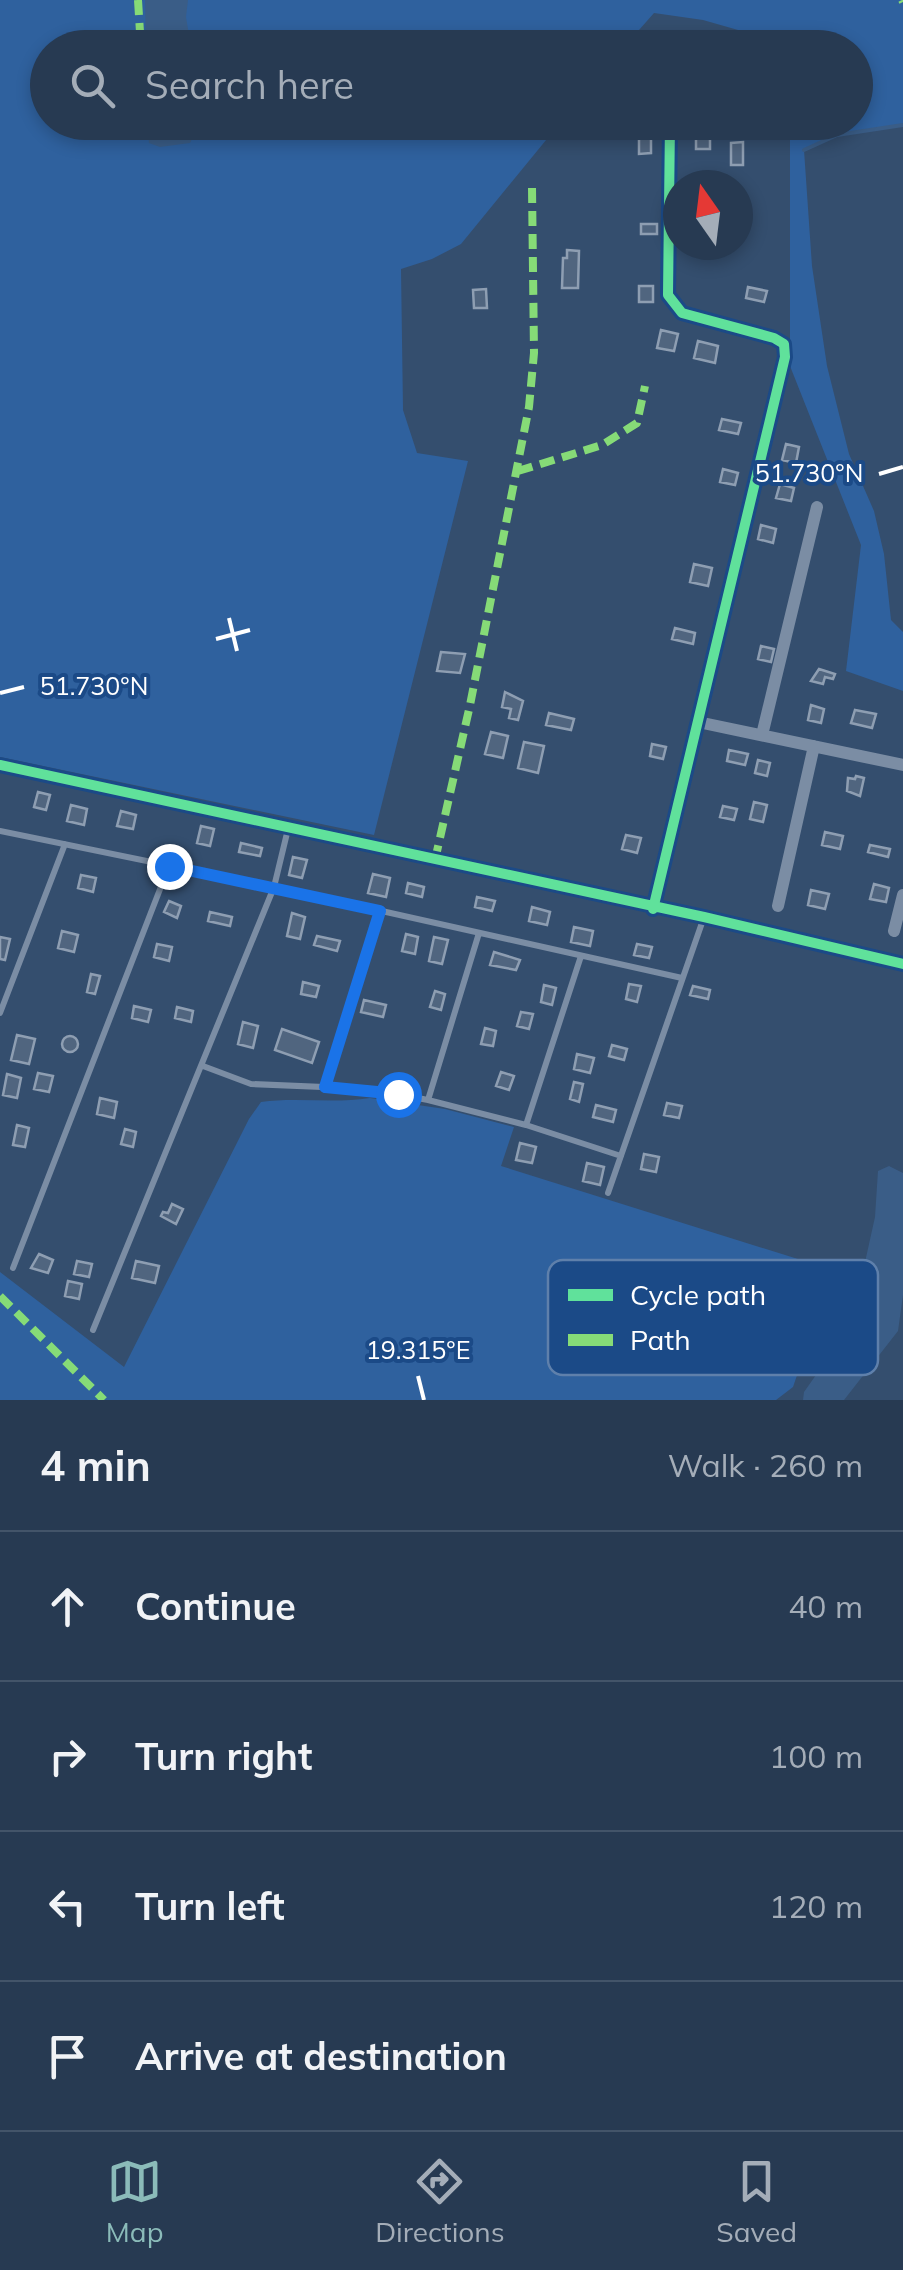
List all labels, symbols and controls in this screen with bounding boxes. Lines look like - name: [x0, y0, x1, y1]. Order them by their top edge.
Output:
- search box: [30, 30, 873, 140]
- icon: search: [65, 58, 120, 113]
- text: Search here: [145, 61, 354, 109]
- north arrow: [663, 170, 753, 260]
- text: 51.730°N: [755, 457, 863, 488]
- text: 51.730°N: [40, 670, 148, 701]
- route end: [147, 844, 193, 890]
- route start: [376, 1072, 422, 1118]
- legend: [548, 1260, 878, 1375]
- text: Cycle path: [630, 1277, 766, 1312]
- text: Path: [630, 1322, 691, 1357]
- text: 19.315°E: [366, 1334, 470, 1365]
- text: 4 min: [40, 1439, 151, 1492]
- text: Walk · 260 m: [668, 1445, 863, 1485]
- icon: ahead: [40, 1579, 95, 1634]
- text: Continue: [135, 1582, 296, 1630]
- text: 40 m: [788, 1586, 863, 1626]
- icon: right: [40, 1729, 95, 1784]
- text: Turn right: [135, 1732, 312, 1780]
- text: 100 m: [769, 1736, 863, 1776]
- icon: left: [40, 1879, 95, 1934]
- text: Turn left: [135, 1882, 285, 1930]
- text: 120 m: [769, 1886, 863, 1926]
- icon: arrive: [40, 2029, 95, 2084]
- text: Arrive at destination: [135, 2032, 507, 2080]
- tab: Map: [106, 2154, 163, 2249]
- tab: Directions: [375, 2154, 505, 2249]
- tab: Saved: [716, 2154, 797, 2249]

